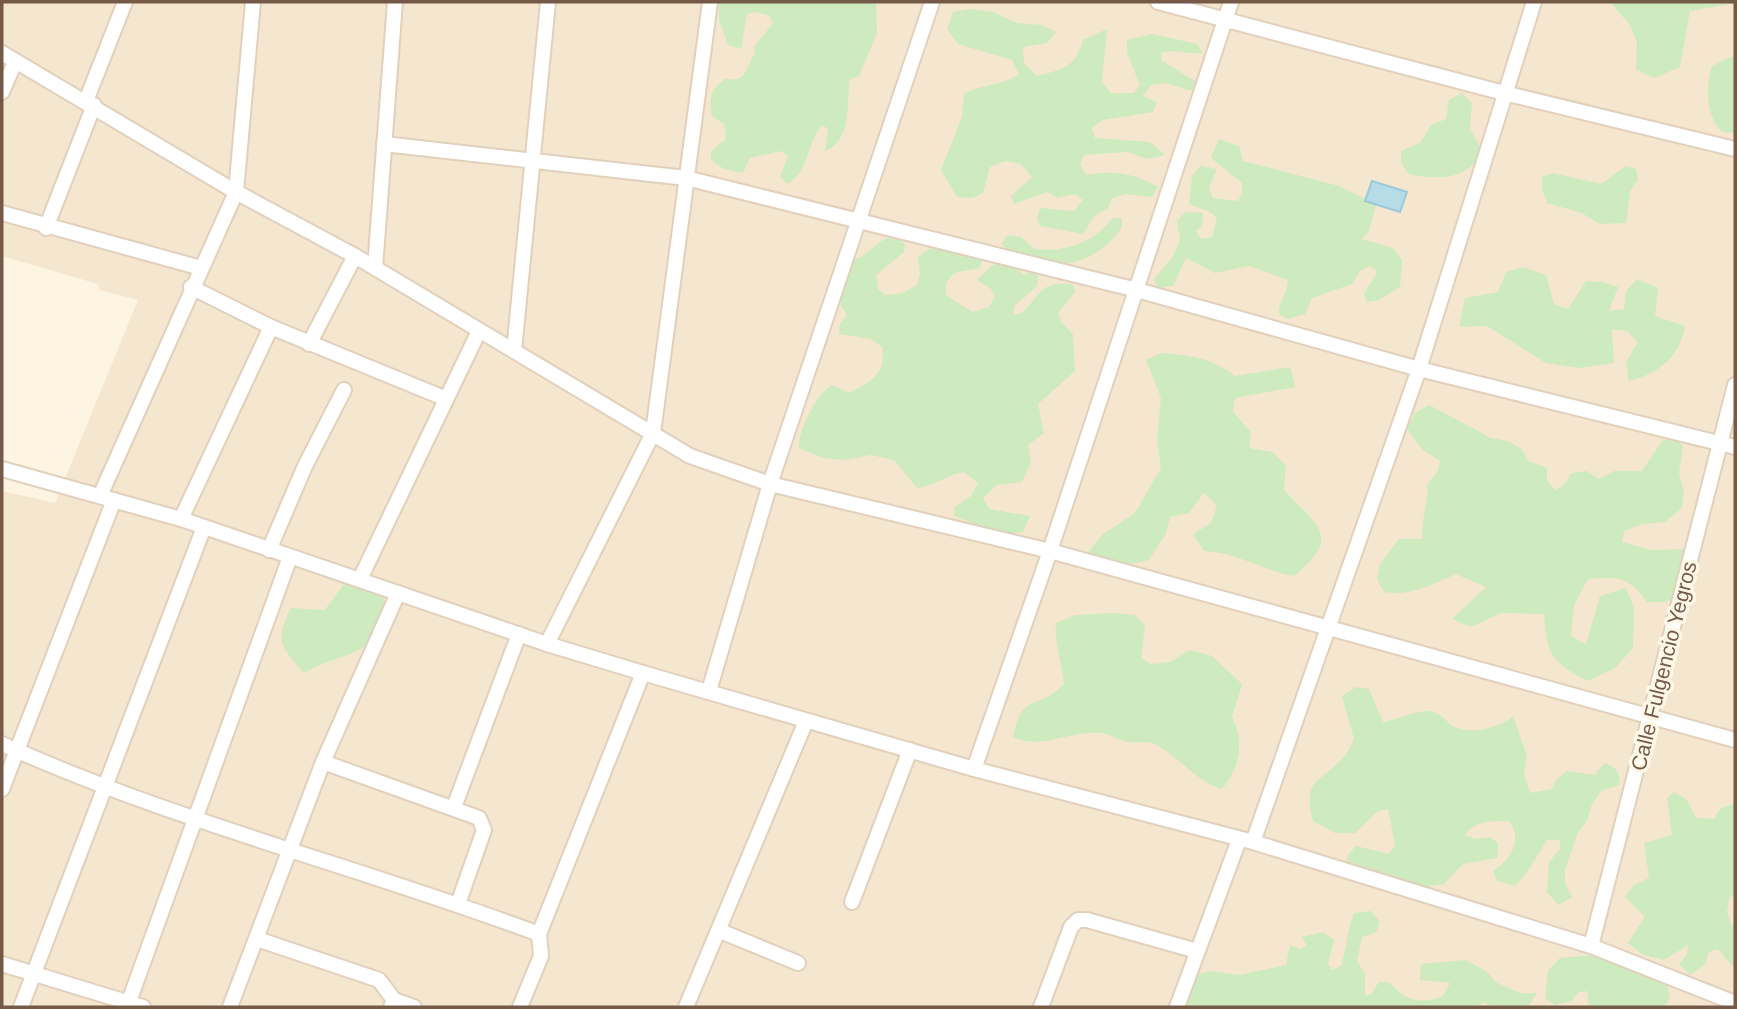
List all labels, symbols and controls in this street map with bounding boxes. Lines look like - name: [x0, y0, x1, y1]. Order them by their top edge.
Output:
- street label: Calle Fulgencio Yegros: [1626, 559, 1701, 773]

